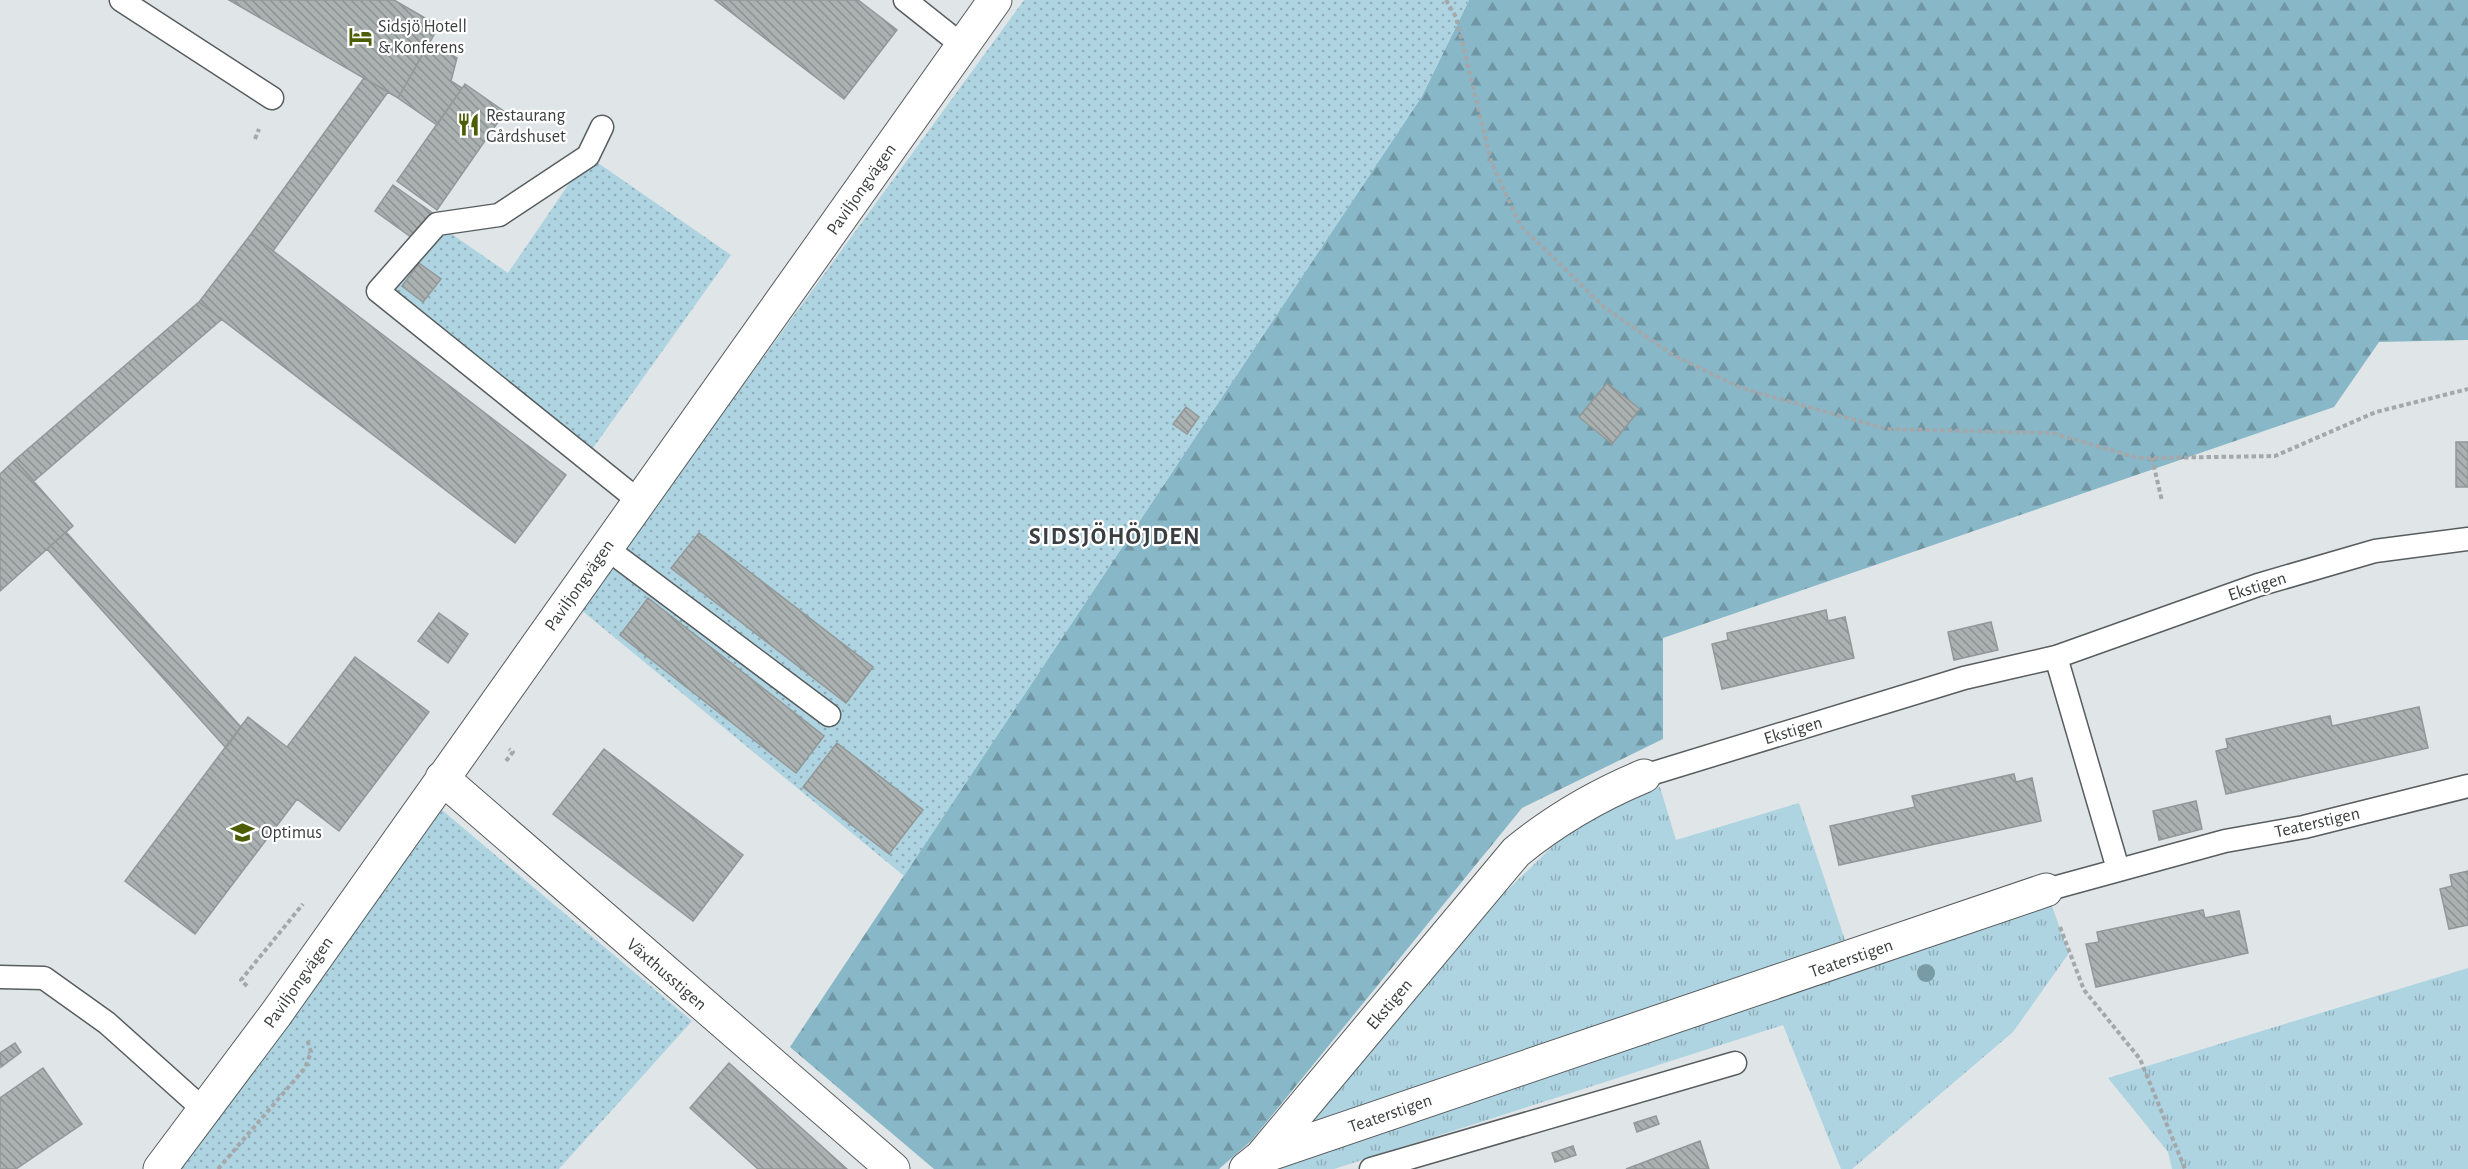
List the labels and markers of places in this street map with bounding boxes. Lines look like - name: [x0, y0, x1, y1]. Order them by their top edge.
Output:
- place label: Sidsjö Hotell & Konferens: [378, 18, 467, 57]
- hotel icon: Sidsjö Hotell & Konferens: [347, 23, 373, 49]
- place label: Restaurang Gårdshuset: [486, 107, 566, 146]
- restaurant icon: Restaurang Gårdshuset: [455, 112, 481, 138]
- school or university icon: Optimus: [230, 819, 256, 845]
- place label: Optimus: [261, 824, 322, 842]

